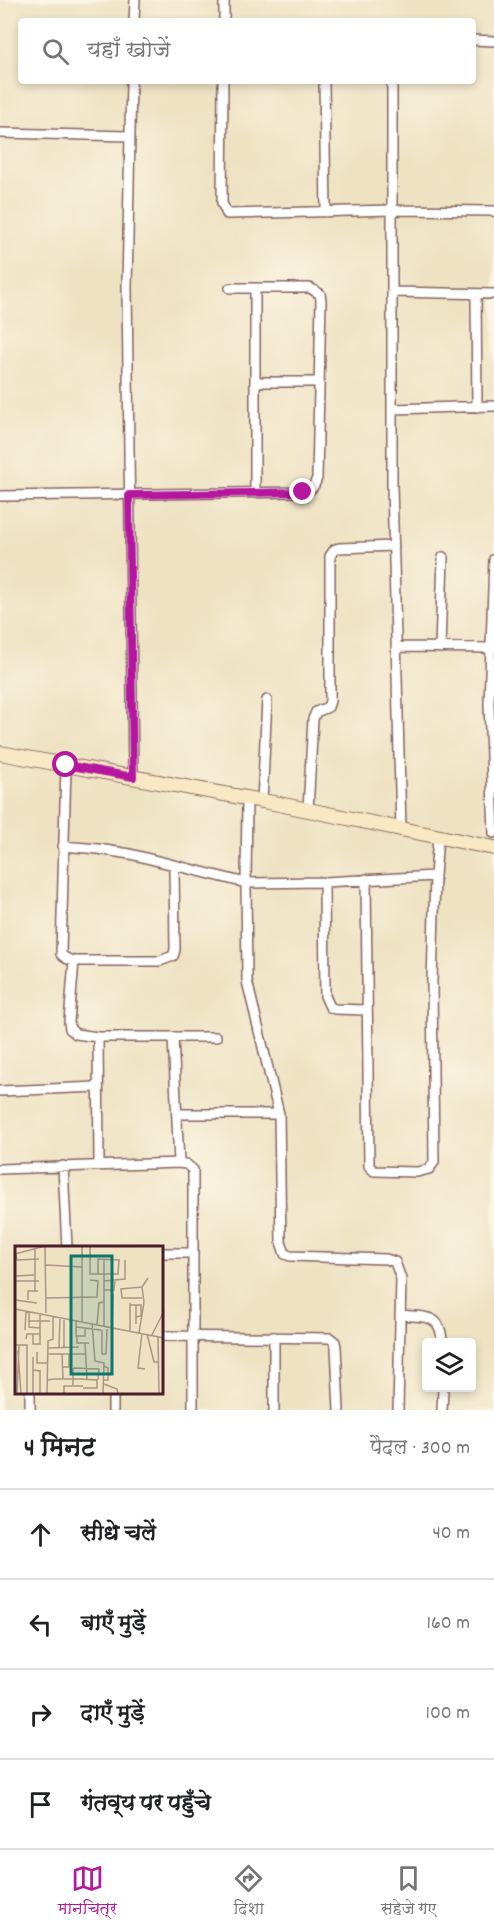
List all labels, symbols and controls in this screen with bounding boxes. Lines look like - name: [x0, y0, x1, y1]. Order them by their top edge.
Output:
- search box: [18, 18, 476, 84]
- icon: search: [39, 35, 72, 68]
- text: यहाँ खोजें: [87, 36, 170, 67]
- route end: [289, 478, 315, 504]
- route start: [52, 751, 78, 777]
- inset map: [15, 1246, 164, 1395]
- map controls: [422, 1338, 476, 1392]
- button: layers: [422, 1338, 476, 1392]
- text: 4 मिनट: [24, 1431, 95, 1468]
- text: पैदल · 300 m: [370, 1435, 470, 1463]
- icon: ahead: [24, 1518, 57, 1551]
- text: सीधे चलें: [81, 1519, 156, 1550]
- text: 40 m: [432, 1520, 470, 1548]
- icon: left: [24, 1608, 57, 1641]
- text: बाएँ मुड़ें: [81, 1609, 146, 1640]
- text: 160 m: [427, 1610, 470, 1638]
- icon: right: [24, 1698, 57, 1731]
- text: दाएँ मुड़ें: [81, 1699, 145, 1730]
- text: 100 m: [426, 1700, 470, 1728]
- icon: arrive: [24, 1788, 57, 1821]
- text: गंतव्य पर पहुँचे: [81, 1789, 211, 1820]
- tab: मानचित्र: [58, 1862, 117, 1921]
- tab: दिशा: [232, 1862, 265, 1921]
- tab: सहेजे गए: [381, 1862, 436, 1921]

